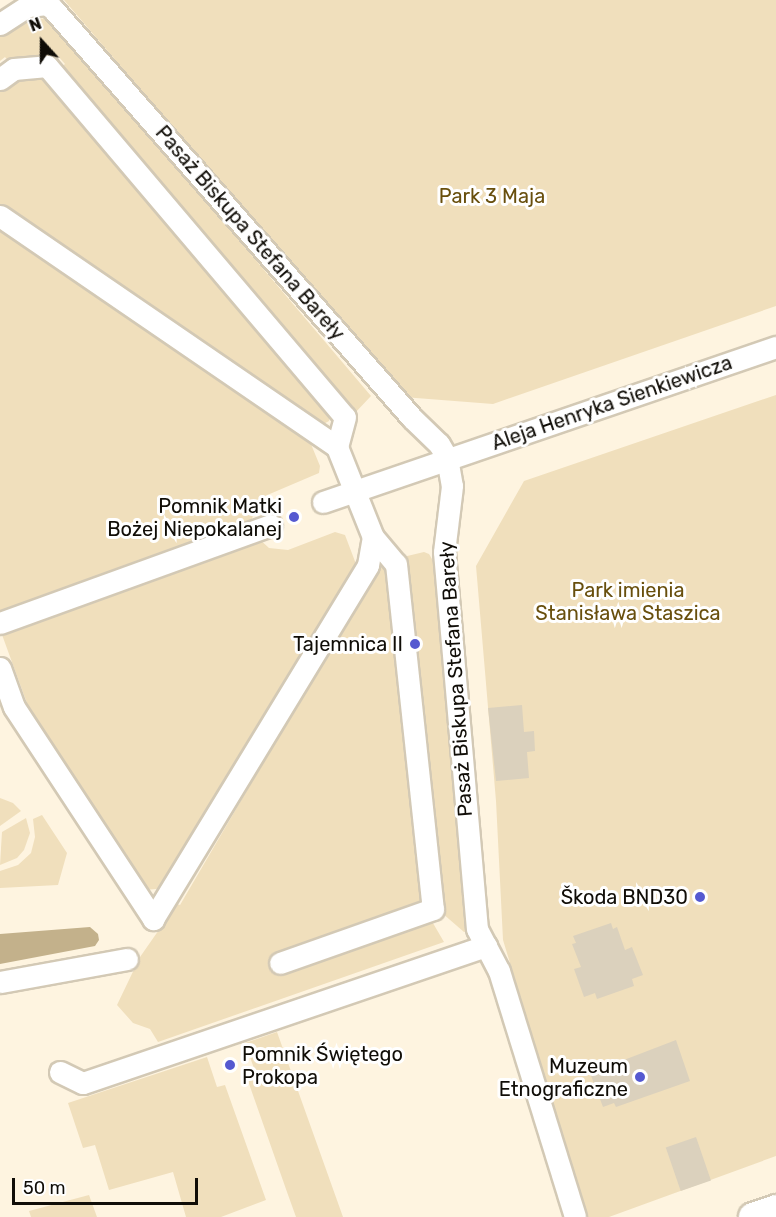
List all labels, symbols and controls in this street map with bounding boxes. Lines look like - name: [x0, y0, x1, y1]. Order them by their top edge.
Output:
- north arrow: [12, 12, 72, 72]
- text: N: [27, 14, 44, 36]
- street label: Pasaż Biskupa Stefana Bareły: [150, 121, 350, 345]
- park label: Park 3 Maja: [439, 184, 545, 208]
- street label: Aleja Henryka Sienkiewicza: [489, 351, 735, 455]
- place label: Pomnik Matki Bożej Niepokalanej: [107, 494, 282, 541]
- marker: Pomnik Matki Bożej Niepokalanej: [287, 510, 301, 524]
- street label: Pasaż Biskupa Stefana Bareły: [434, 540, 478, 818]
- park label: Park imienia Stanisława Staszica: [535, 578, 721, 625]
- place label: Tajemnica II: [293, 632, 403, 656]
- marker: Tajemnica II: [408, 637, 422, 651]
- place label: Škoda BND30: [561, 885, 688, 909]
- marker: Škoda BND30: [693, 890, 707, 904]
- place label: Pomnik Świętego Prokopa: [242, 1042, 403, 1089]
- place label: Muzeum Etnograficzne: [499, 1054, 628, 1101]
- marker: Pomnik Świętego Prokopa: [223, 1058, 237, 1072]
- marker: Muzeum Etnograficzne: [633, 1070, 647, 1084]
- scale bar: [15, 1166, 201, 1204]
- text: 50 m: [23, 1177, 66, 1199]

